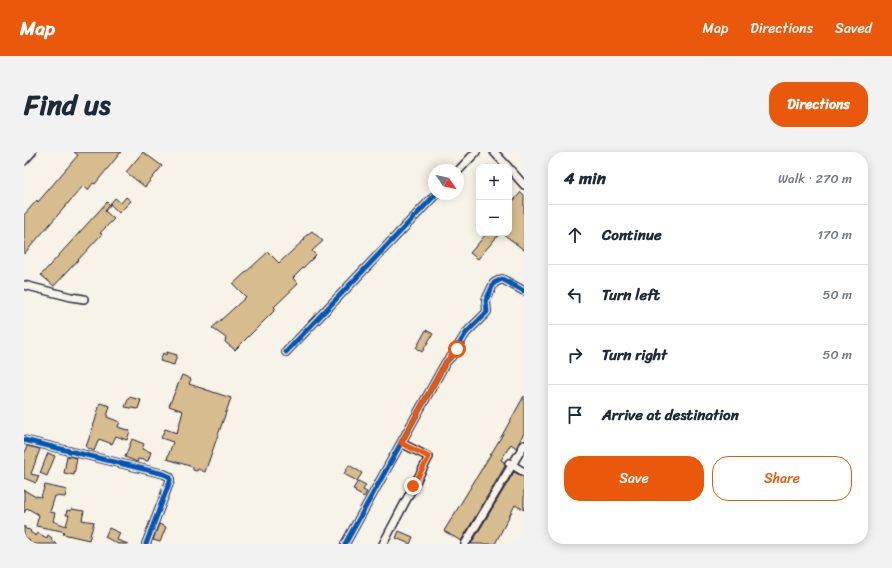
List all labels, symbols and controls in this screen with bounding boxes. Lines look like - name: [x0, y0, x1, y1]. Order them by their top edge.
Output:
- text: Map: [20, 12, 55, 45]
- text: Map: [702, 16, 728, 41]
- text: Directions: [750, 16, 813, 41]
- text: Saved: [835, 16, 872, 41]
- text: Find us: [24, 80, 111, 129]
- button: Directions: [769, 82, 868, 127]
- text: 4 min: [564, 163, 606, 193]
- north arrow: [428, 164, 464, 200]
- map controls: [476, 164, 512, 236]
- button: +: [476, 164, 512, 200]
- text: Walk · 270 m: [778, 167, 852, 190]
- button: −: [476, 200, 512, 236]
- text: Continue: [602, 222, 662, 248]
- text: 170 m: [817, 223, 852, 246]
- icon: ahead: [564, 224, 586, 246]
- text: Turn left: [602, 282, 660, 308]
- text: 50 m: [822, 283, 852, 306]
- icon: left: [564, 284, 586, 306]
- route start: [448, 340, 466, 358]
- text: Turn right: [602, 342, 667, 368]
- text: 50 m: [822, 343, 852, 366]
- icon: right: [564, 344, 586, 366]
- text: Arrive at destination: [602, 402, 739, 428]
- icon: arrive: [564, 404, 586, 426]
- button: Save: [564, 456, 704, 501]
- button: Share: [712, 456, 852, 501]
- route end: [404, 477, 422, 495]

